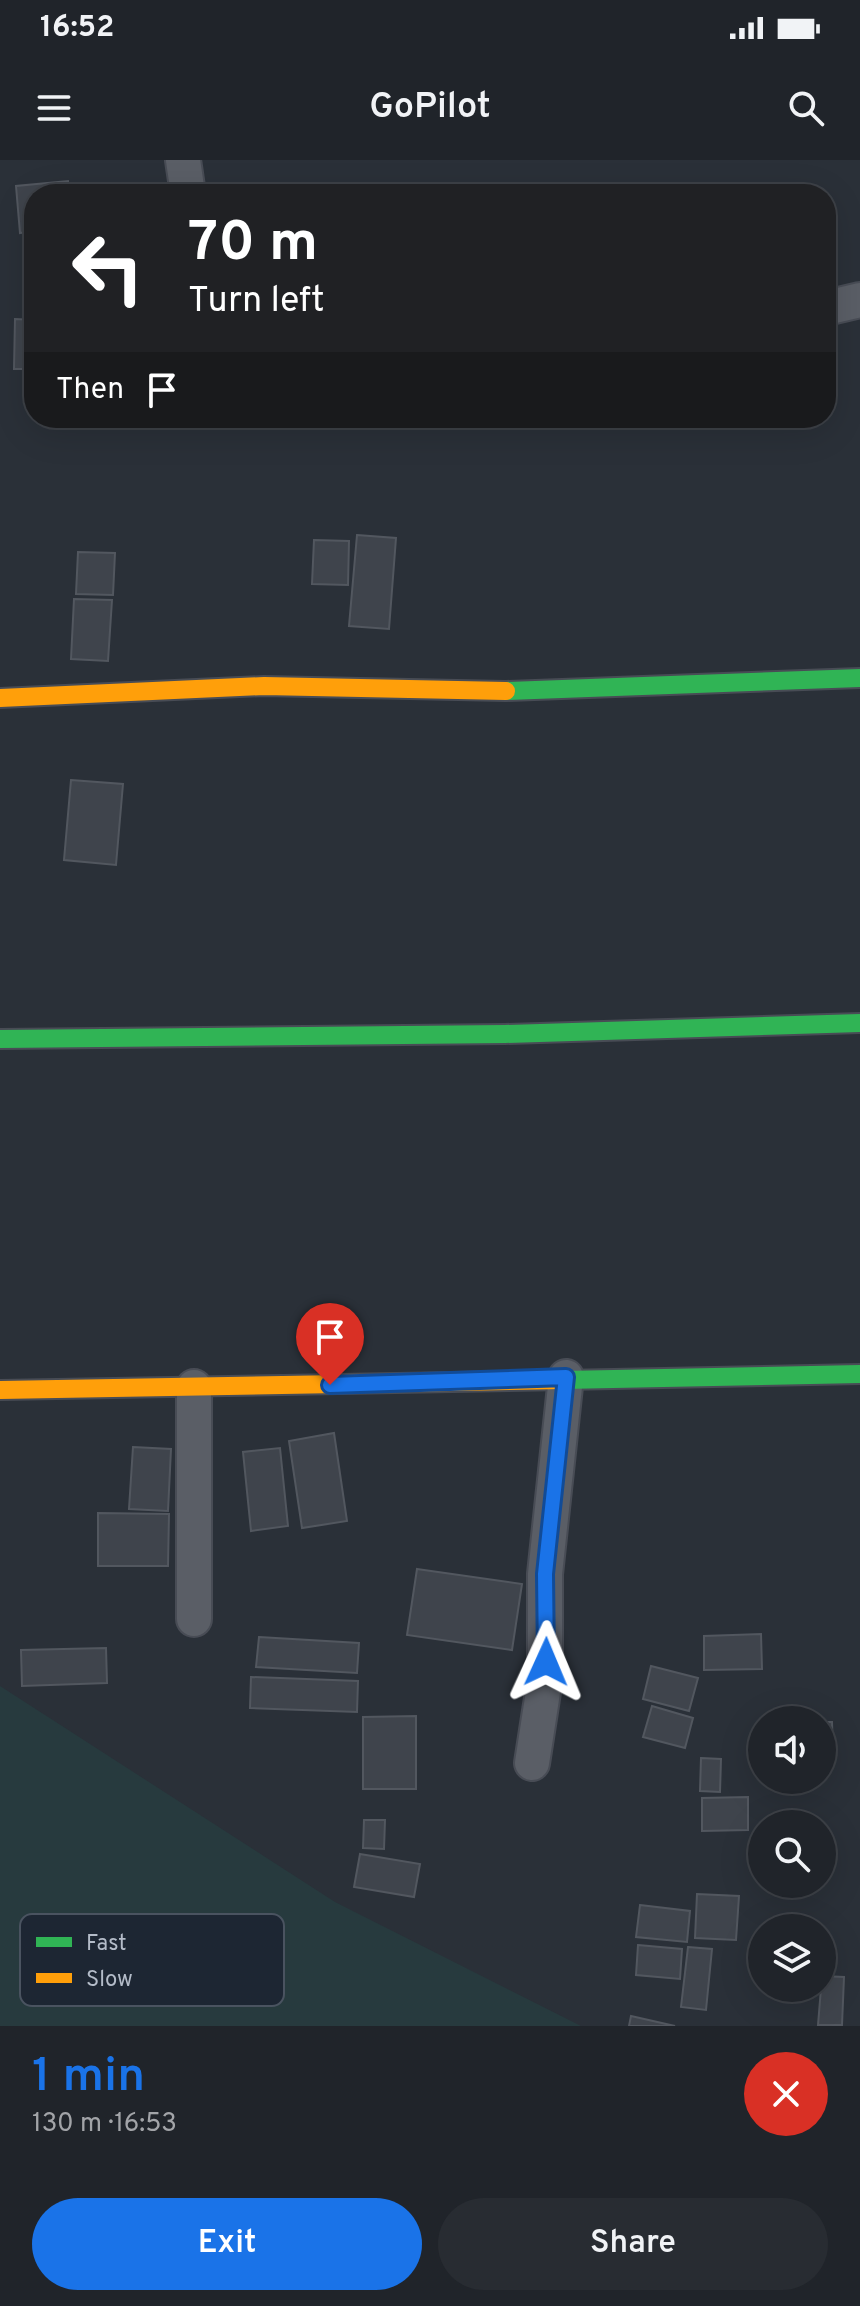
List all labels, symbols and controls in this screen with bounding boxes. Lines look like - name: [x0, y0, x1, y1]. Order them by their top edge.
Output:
- text: 16:52: [40, 10, 114, 47]
- text: GoPilot: [369, 85, 491, 131]
- icon: menu: [32, 86, 76, 130]
- icon: search: [784, 86, 828, 130]
- text: 70 m: [188, 210, 318, 280]
- icon: left: [56, 216, 160, 320]
- text: Turn left: [188, 279, 325, 325]
- icon: arrive: [140, 368, 184, 412]
- text: Then: [56, 372, 124, 409]
- pin: [296, 1303, 364, 1385]
- icon: arrive: [308, 1315, 352, 1359]
- position arrow: [504, 1620, 588, 1704]
- map controls: [748, 1706, 836, 2002]
- button: sound: [748, 1706, 836, 1794]
- button: search: [748, 1810, 836, 1898]
- legend: [20, 1914, 284, 2006]
- button: layers: [748, 1914, 836, 2002]
- text: Fast: [86, 1931, 127, 1958]
- text: Slow: [86, 1967, 133, 1994]
- text: 1 min: [32, 2048, 145, 2108]
- button: close: [744, 2052, 828, 2136]
- text: 130 m · 16:53: [32, 2108, 177, 2141]
- button: Exit: [32, 2198, 422, 2290]
- button: Share: [438, 2198, 828, 2290]

